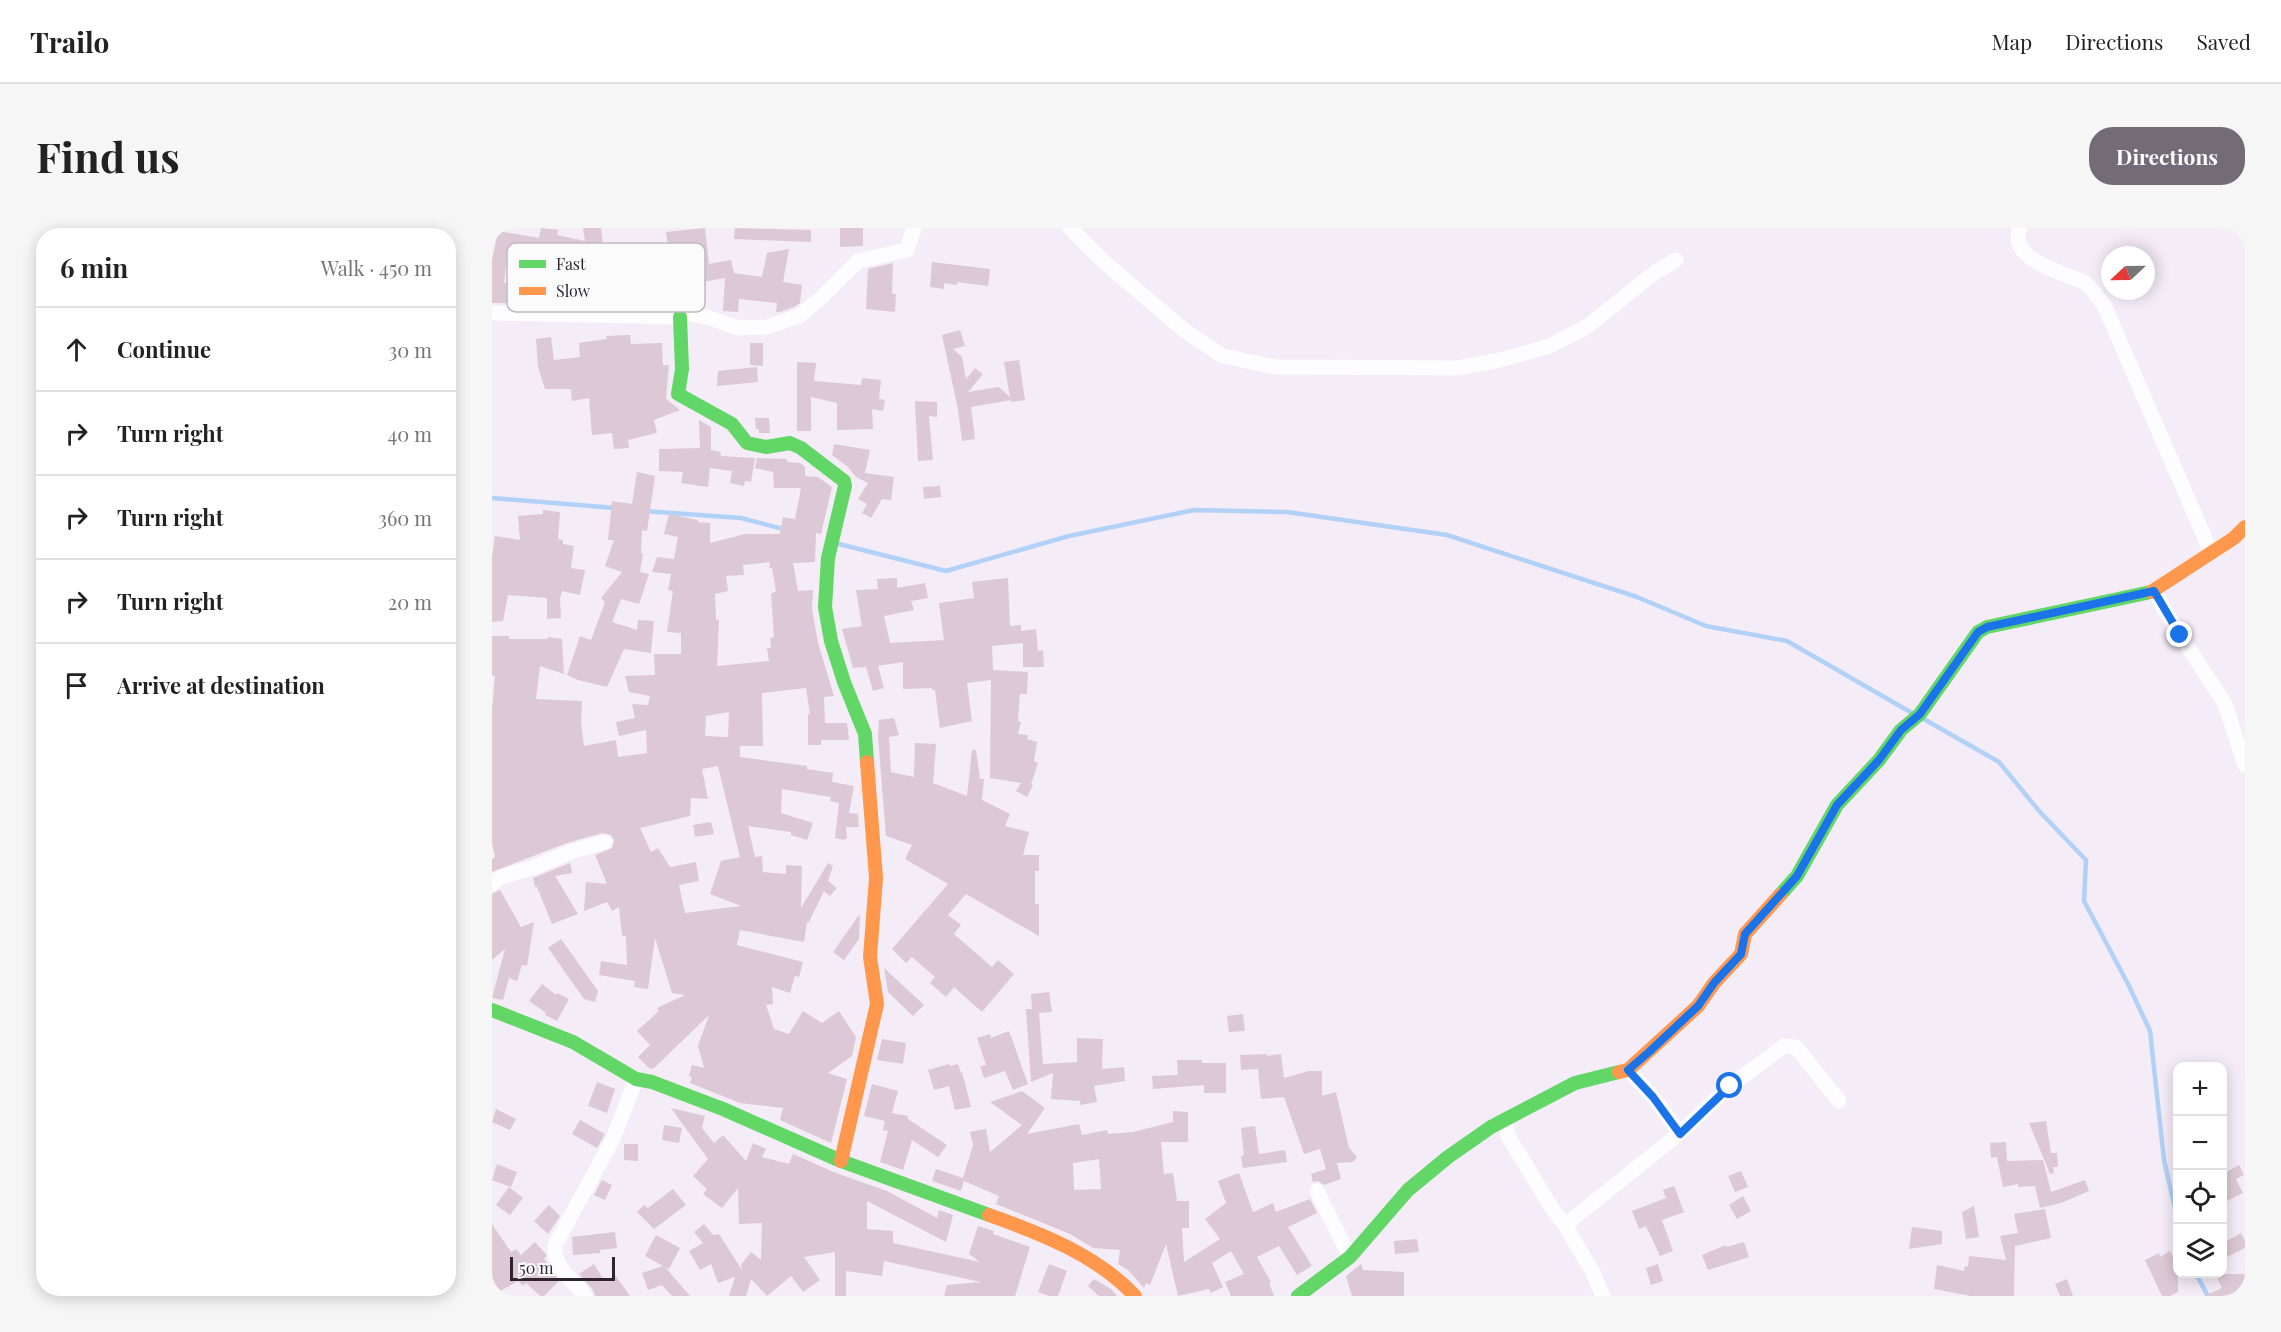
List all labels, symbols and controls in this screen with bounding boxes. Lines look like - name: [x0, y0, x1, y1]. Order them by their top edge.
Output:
- text: Trailo: [30, 23, 109, 60]
- text: Map: [1991, 27, 2032, 55]
- text: Directions: [2065, 27, 2163, 55]
- text: Saved: [2196, 27, 2251, 55]
- button: Directions: [2089, 127, 2245, 185]
- text: Find us: [36, 128, 180, 184]
- legend: [507, 243, 705, 312]
- north arrow: [2101, 246, 2155, 300]
- text: 6 min: [60, 250, 128, 285]
- text: Fast: [556, 253, 586, 274]
- text: Walk · 450 m: [321, 254, 432, 281]
- text: Slow: [556, 280, 591, 301]
- icon: ahead: [60, 333, 93, 366]
- text: Continue: [117, 334, 211, 364]
- text: 30 m: [388, 336, 432, 363]
- icon: right: [60, 417, 93, 450]
- text: Turn right: [117, 418, 223, 448]
- text: 40 m: [387, 420, 432, 447]
- icon: right: [60, 501, 93, 534]
- text: Turn right: [117, 502, 223, 532]
- text: 360 m: [378, 504, 432, 531]
- icon: right: [60, 585, 93, 618]
- text: Turn right: [117, 586, 223, 616]
- text: 20 m: [388, 588, 432, 615]
- route end: [2166, 621, 2192, 647]
- icon: arrive: [60, 669, 93, 702]
- text: Arrive at destination: [117, 670, 325, 700]
- map controls: [2173, 1062, 2227, 1278]
- button: +: [2173, 1062, 2227, 1116]
- route start: [1716, 1072, 1742, 1098]
- button: −: [2173, 1116, 2227, 1170]
- button: locate: [2173, 1170, 2227, 1224]
- button: layers: [2173, 1224, 2227, 1278]
- scale bar: [510, 1254, 615, 1282]
- text: 50 m: [519, 1257, 553, 1278]

